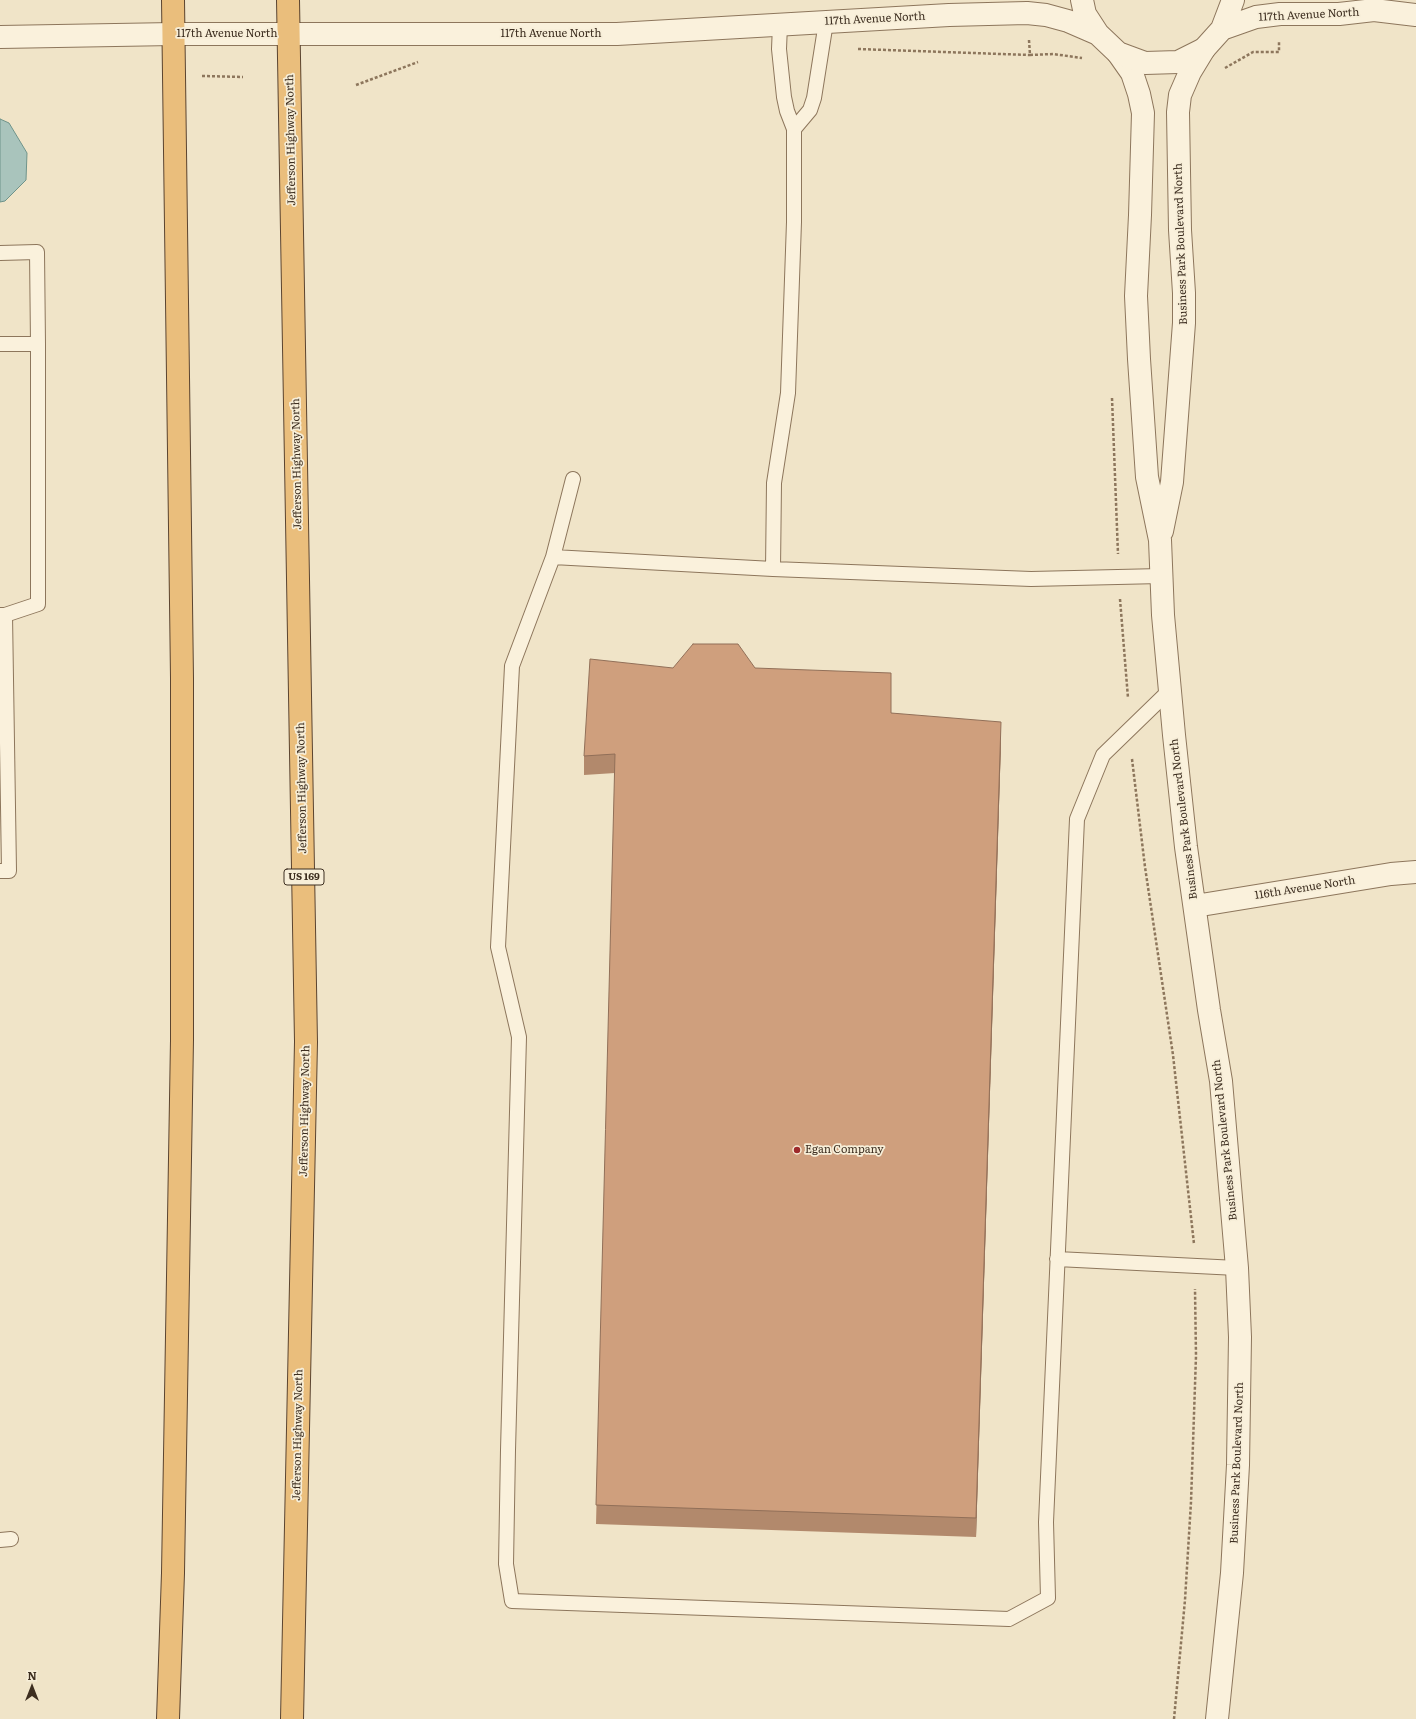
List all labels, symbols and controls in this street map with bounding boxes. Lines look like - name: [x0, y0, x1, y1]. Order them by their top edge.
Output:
- street label: 117th Avenue North: [1258, 6, 1360, 24]
- street label: 117th Avenue North: [824, 10, 926, 28]
- street label: 117th Avenue North: [177, 27, 277, 41]
- street label: 117th Avenue North: [501, 27, 601, 41]
- street label: Jefferson Highway North: [283, 74, 299, 206]
- street label: Business Park Boulevard North: [1172, 163, 1190, 325]
- street label: Jefferson Highway North: [289, 398, 305, 530]
- street label: Jefferson Highway North: [294, 722, 310, 854]
- street label: Business Park Boulevard North: [1168, 738, 1200, 900]
- road number: US 169: [284, 869, 324, 885]
- street label: 116th Avenue North: [1254, 874, 1356, 902]
- street label: Jefferson Highway North: [297, 1045, 313, 1177]
- street label: Business Park Boulevard North: [1210, 1059, 1240, 1221]
- place label: Egan Company: [805, 1143, 884, 1157]
- marker: Egan Company: [792, 1145, 802, 1155]
- street label: Jefferson Highway North: [290, 1369, 306, 1501]
- street label: Business Park Boulevard North: [1228, 1382, 1246, 1544]
- north arrow: [12, 1667, 52, 1707]
- text: N: [27, 1667, 37, 1683]

